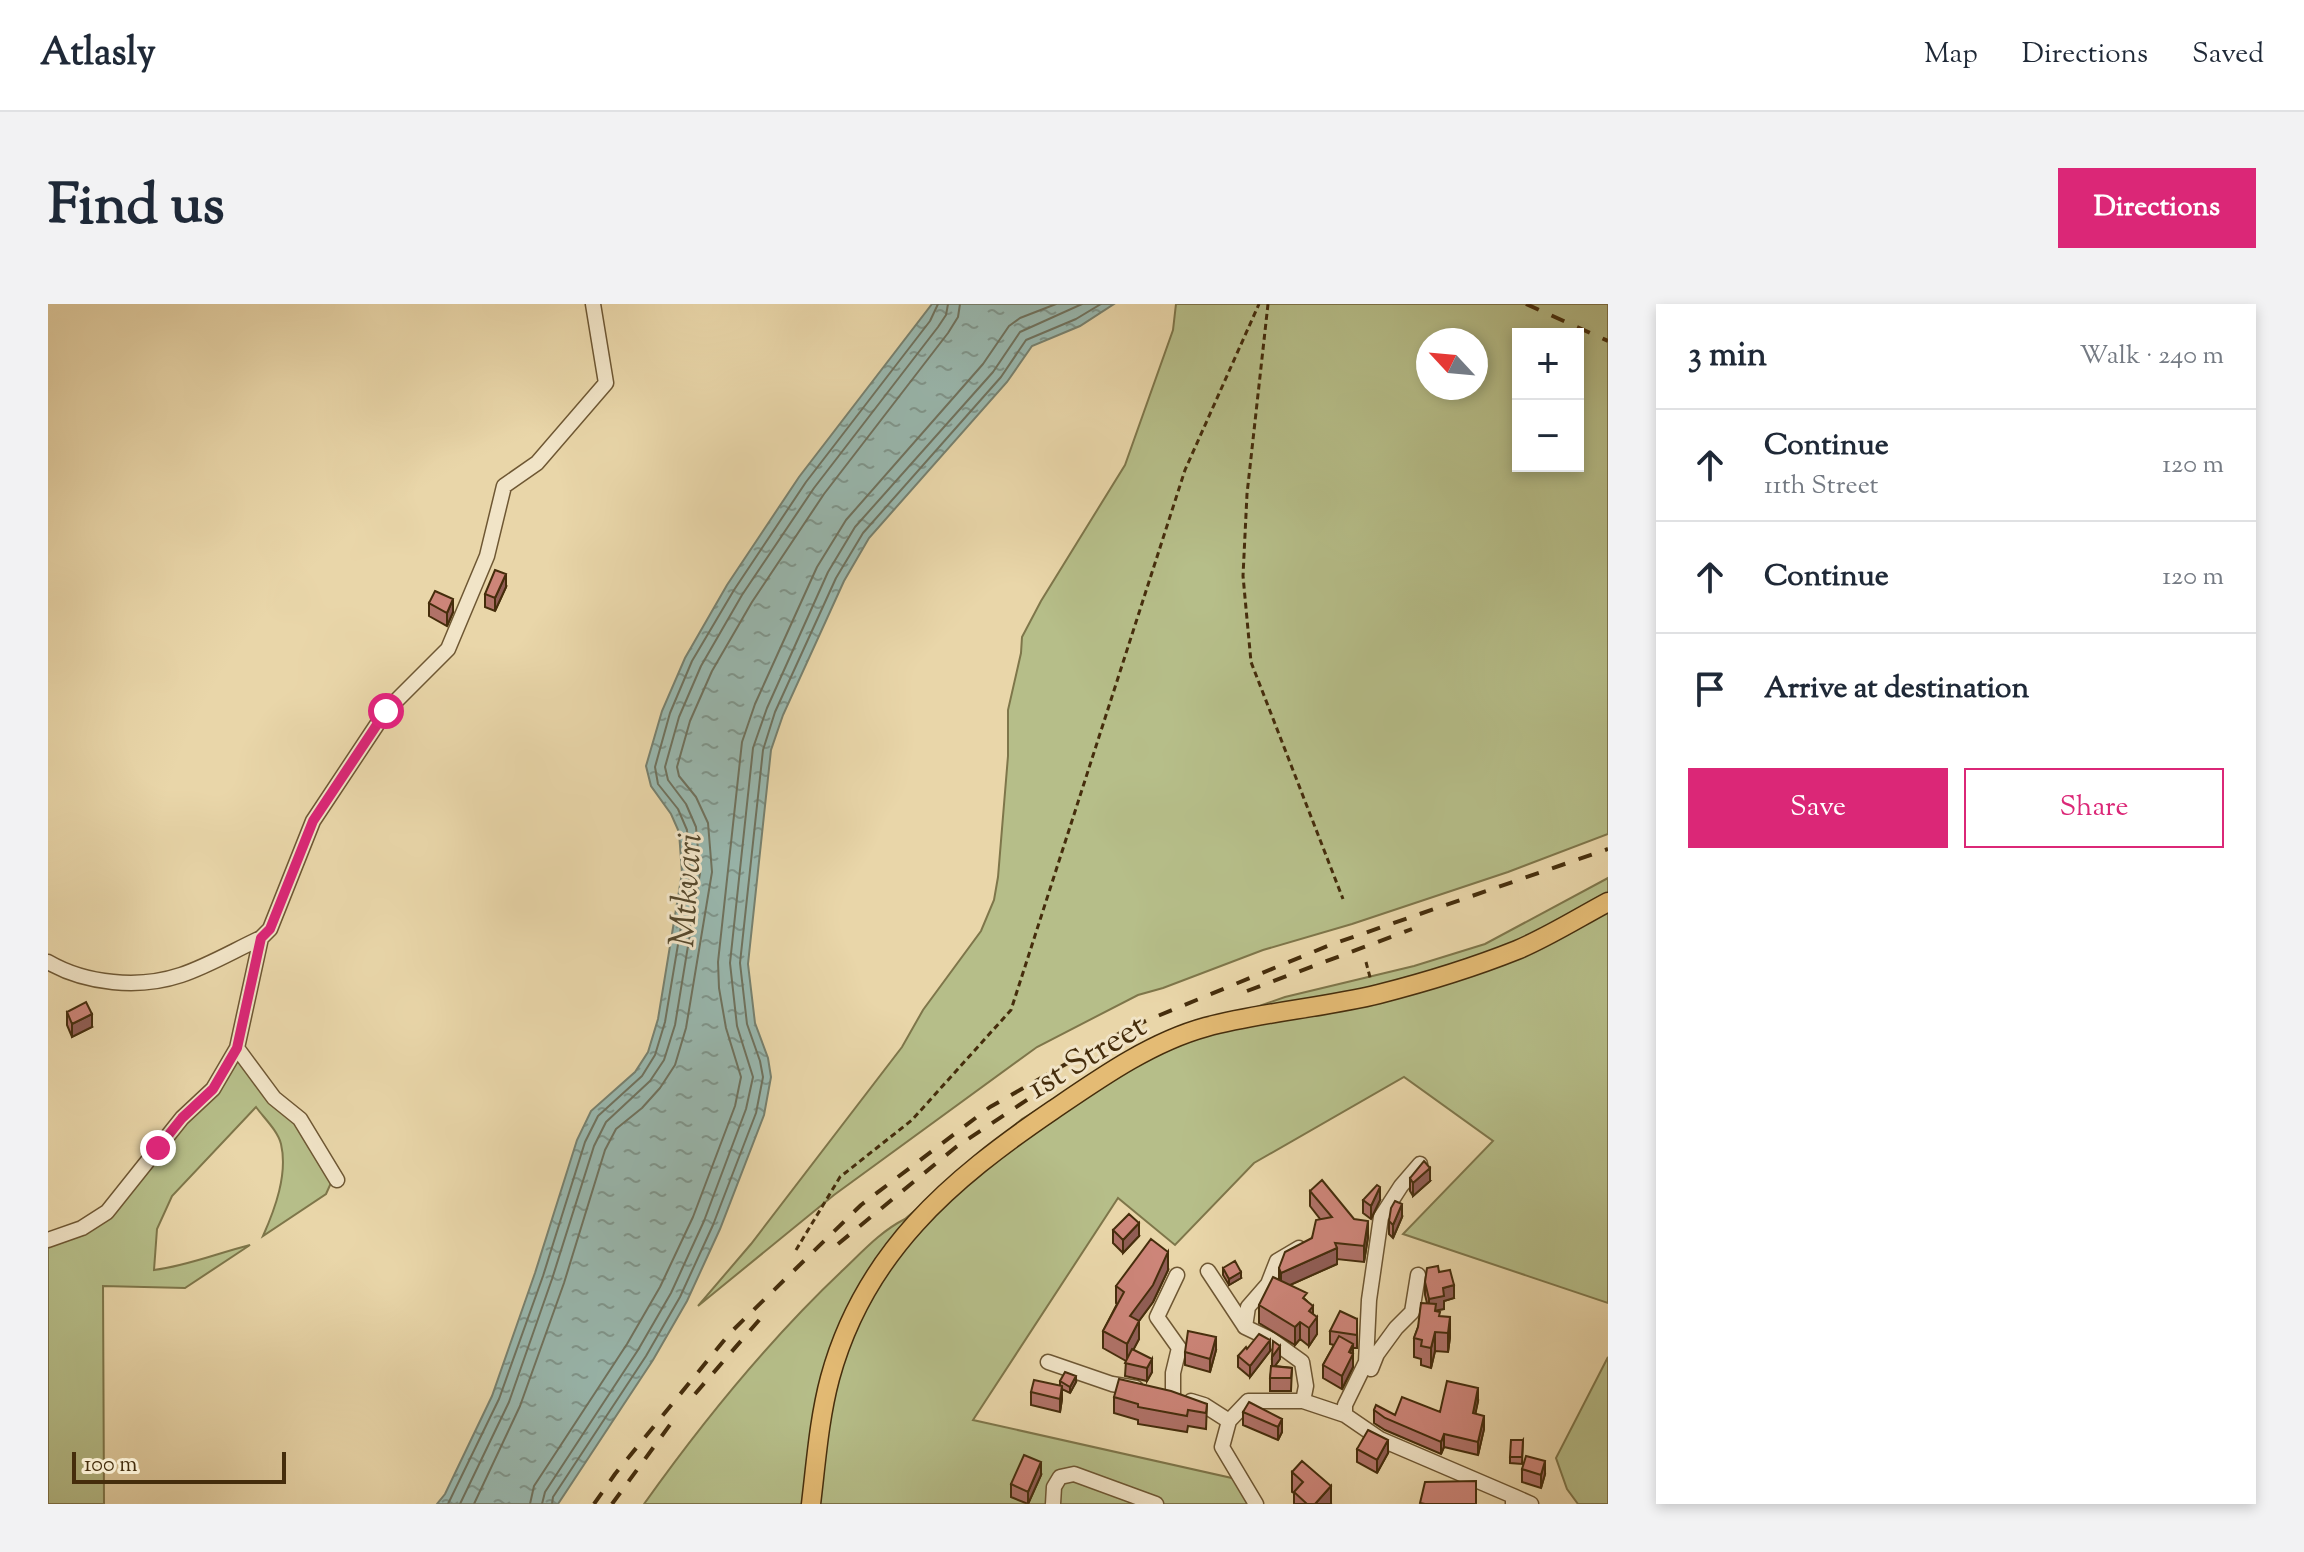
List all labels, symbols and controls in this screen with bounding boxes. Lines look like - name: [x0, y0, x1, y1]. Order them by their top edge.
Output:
- text: Atlasly: [40, 28, 156, 82]
- text: Map: [1924, 35, 1978, 75]
- text: Directions: [2022, 35, 2148, 75]
- text: Saved: [2192, 35, 2264, 75]
- text: Find us: [48, 168, 224, 249]
- button: Directions: [2058, 168, 2256, 248]
- north arrow: [1416, 328, 1488, 400]
- map controls: [1512, 328, 1584, 472]
- button: +: [1512, 328, 1584, 400]
- text: 3 min: [1688, 332, 1767, 381]
- text: Walk · 240 m: [2080, 338, 2224, 375]
- button: −: [1512, 400, 1584, 472]
- text: Continue: [1764, 425, 1889, 468]
- icon: ahead: [1688, 443, 1732, 487]
- text: 120 m: [2162, 447, 2224, 484]
- text: 11th Street: [1764, 468, 1879, 505]
- icon: ahead: [1688, 555, 1732, 599]
- text: Continue: [1764, 556, 1889, 599]
- text: 120 m: [2162, 559, 2224, 596]
- icon: arrive: [1688, 667, 1732, 711]
- text: Arrive at destination: [1764, 668, 2029, 711]
- route start: [368, 693, 404, 729]
- button: Save: [1688, 768, 1948, 848]
- button: Share: [1964, 768, 2224, 848]
- water label: Mtkvari: [658, 831, 718, 949]
- street label: 1st Street: [1019, 1003, 1157, 1113]
- route end: [140, 1130, 176, 1166]
- scale bar: [72, 1448, 286, 1484]
- text: 100 m: [84, 1450, 137, 1482]

